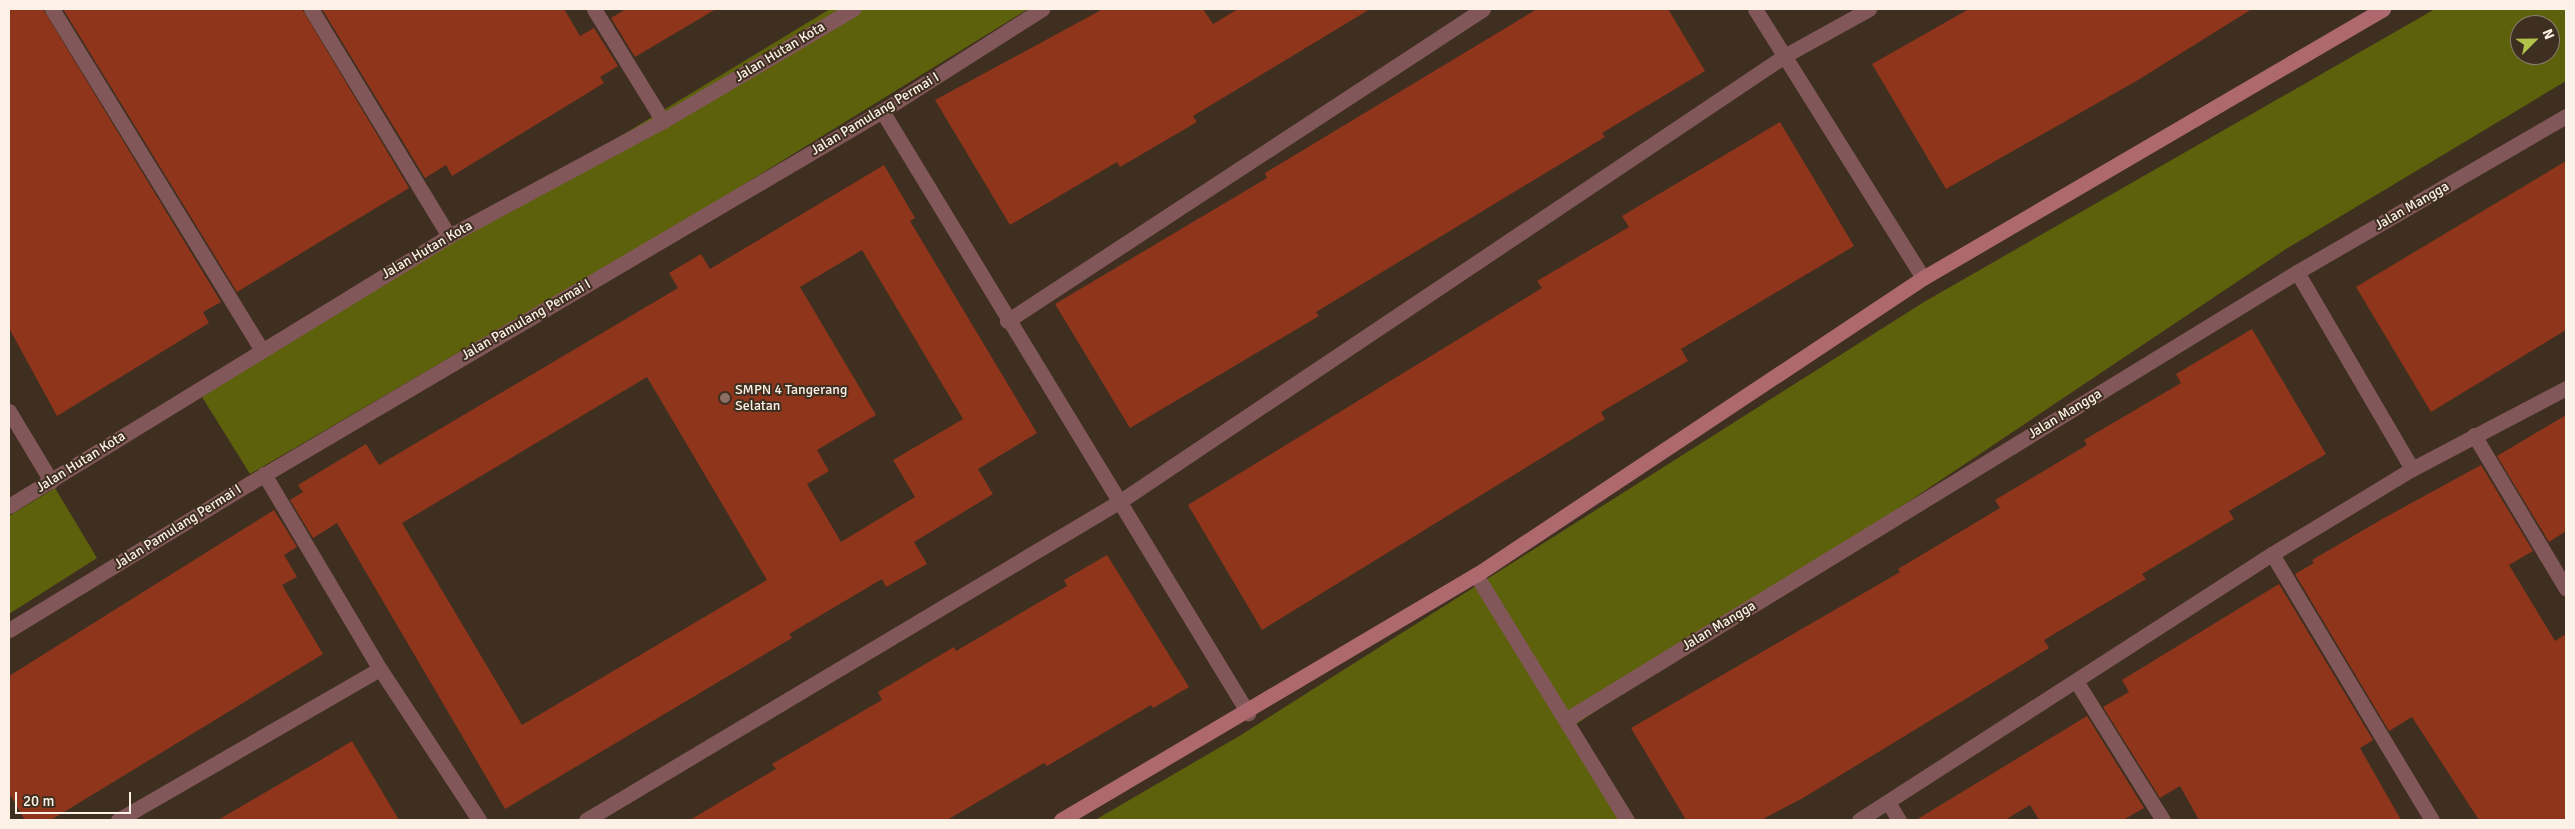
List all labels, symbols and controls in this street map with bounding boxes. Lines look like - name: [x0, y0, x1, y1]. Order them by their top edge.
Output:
- north arrow: [2510, 15, 2560, 65]
- street label: Jalan Hutan Kota: [732, 19, 828, 85]
- text: N: [2539, 27, 2558, 42]
- street label: Jalan Pamulang Permai I: [808, 69, 942, 159]
- street label: Jalan Mangga: [2372, 178, 2452, 234]
- street label: Jalan Hutan Kota: [379, 217, 475, 283]
- street label: Jalan Pamulang Permai I: [458, 276, 594, 364]
- place label: SMPN 4 Tangerang Selatan: [735, 382, 847, 414]
- street label: Jalan Mangga: [2025, 385, 2105, 443]
- marker: SMPN 4 Tangerang Selatan: [719, 392, 731, 404]
- street label: Jalan Hutan Kota: [33, 428, 129, 496]
- street label: Jalan Pamulang Permai I: [111, 481, 245, 573]
- street label: Jalan Mangga: [1679, 597, 1759, 655]
- scale bar: [18, 782, 134, 814]
- text: 20 m: [23, 792, 54, 810]

